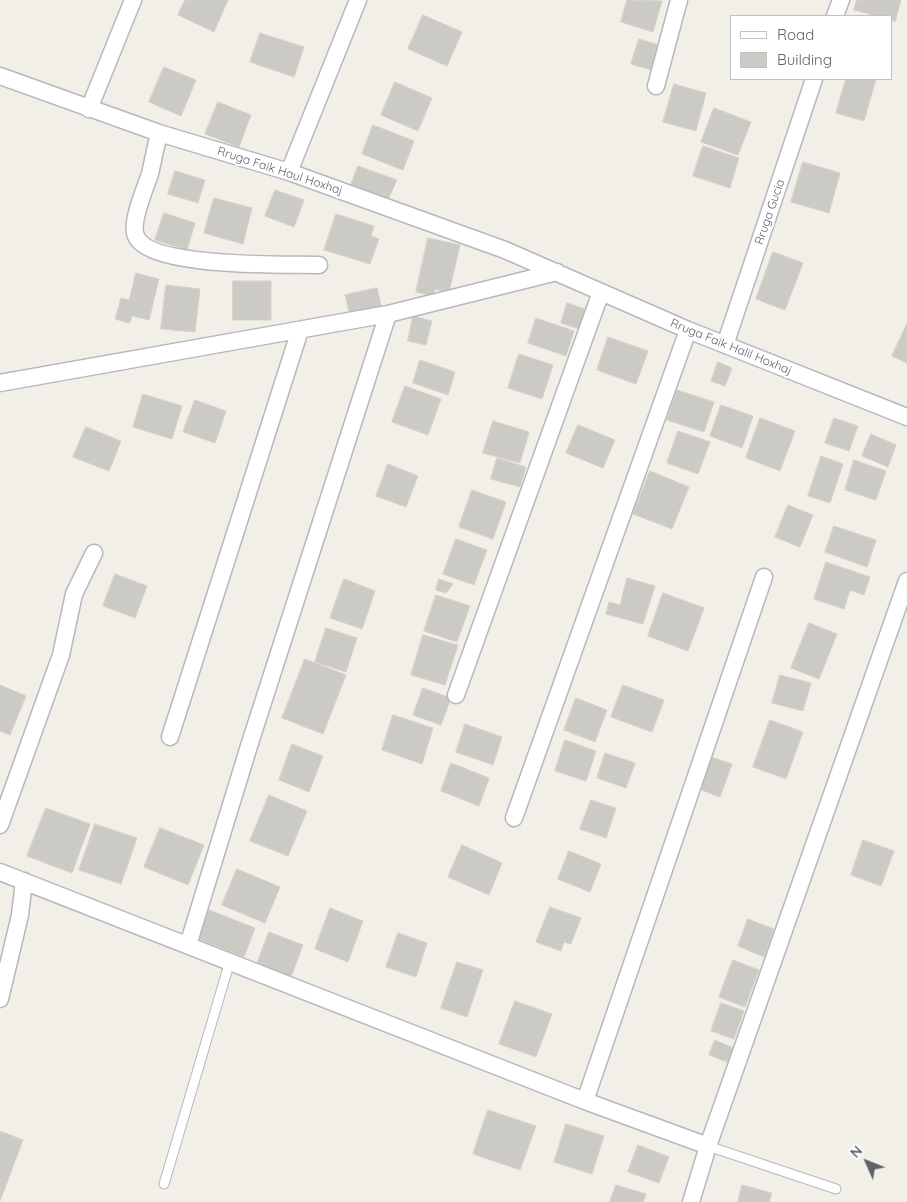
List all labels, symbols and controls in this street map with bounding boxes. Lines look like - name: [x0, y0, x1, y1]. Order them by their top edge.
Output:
- legend: [730, 15, 892, 80]
- text: Road: [777, 25, 814, 44]
- text: Building: [777, 50, 832, 69]
- street label: Rruga Faik Haul Hoxhaj: [215, 144, 345, 198]
- street label: Rruga Gucia: [752, 177, 788, 247]
- street label: Rruga Faik Halil Hoxhaj: [668, 316, 794, 378]
- north arrow: [842, 1137, 892, 1187]
- text: N: [846, 1142, 866, 1162]

